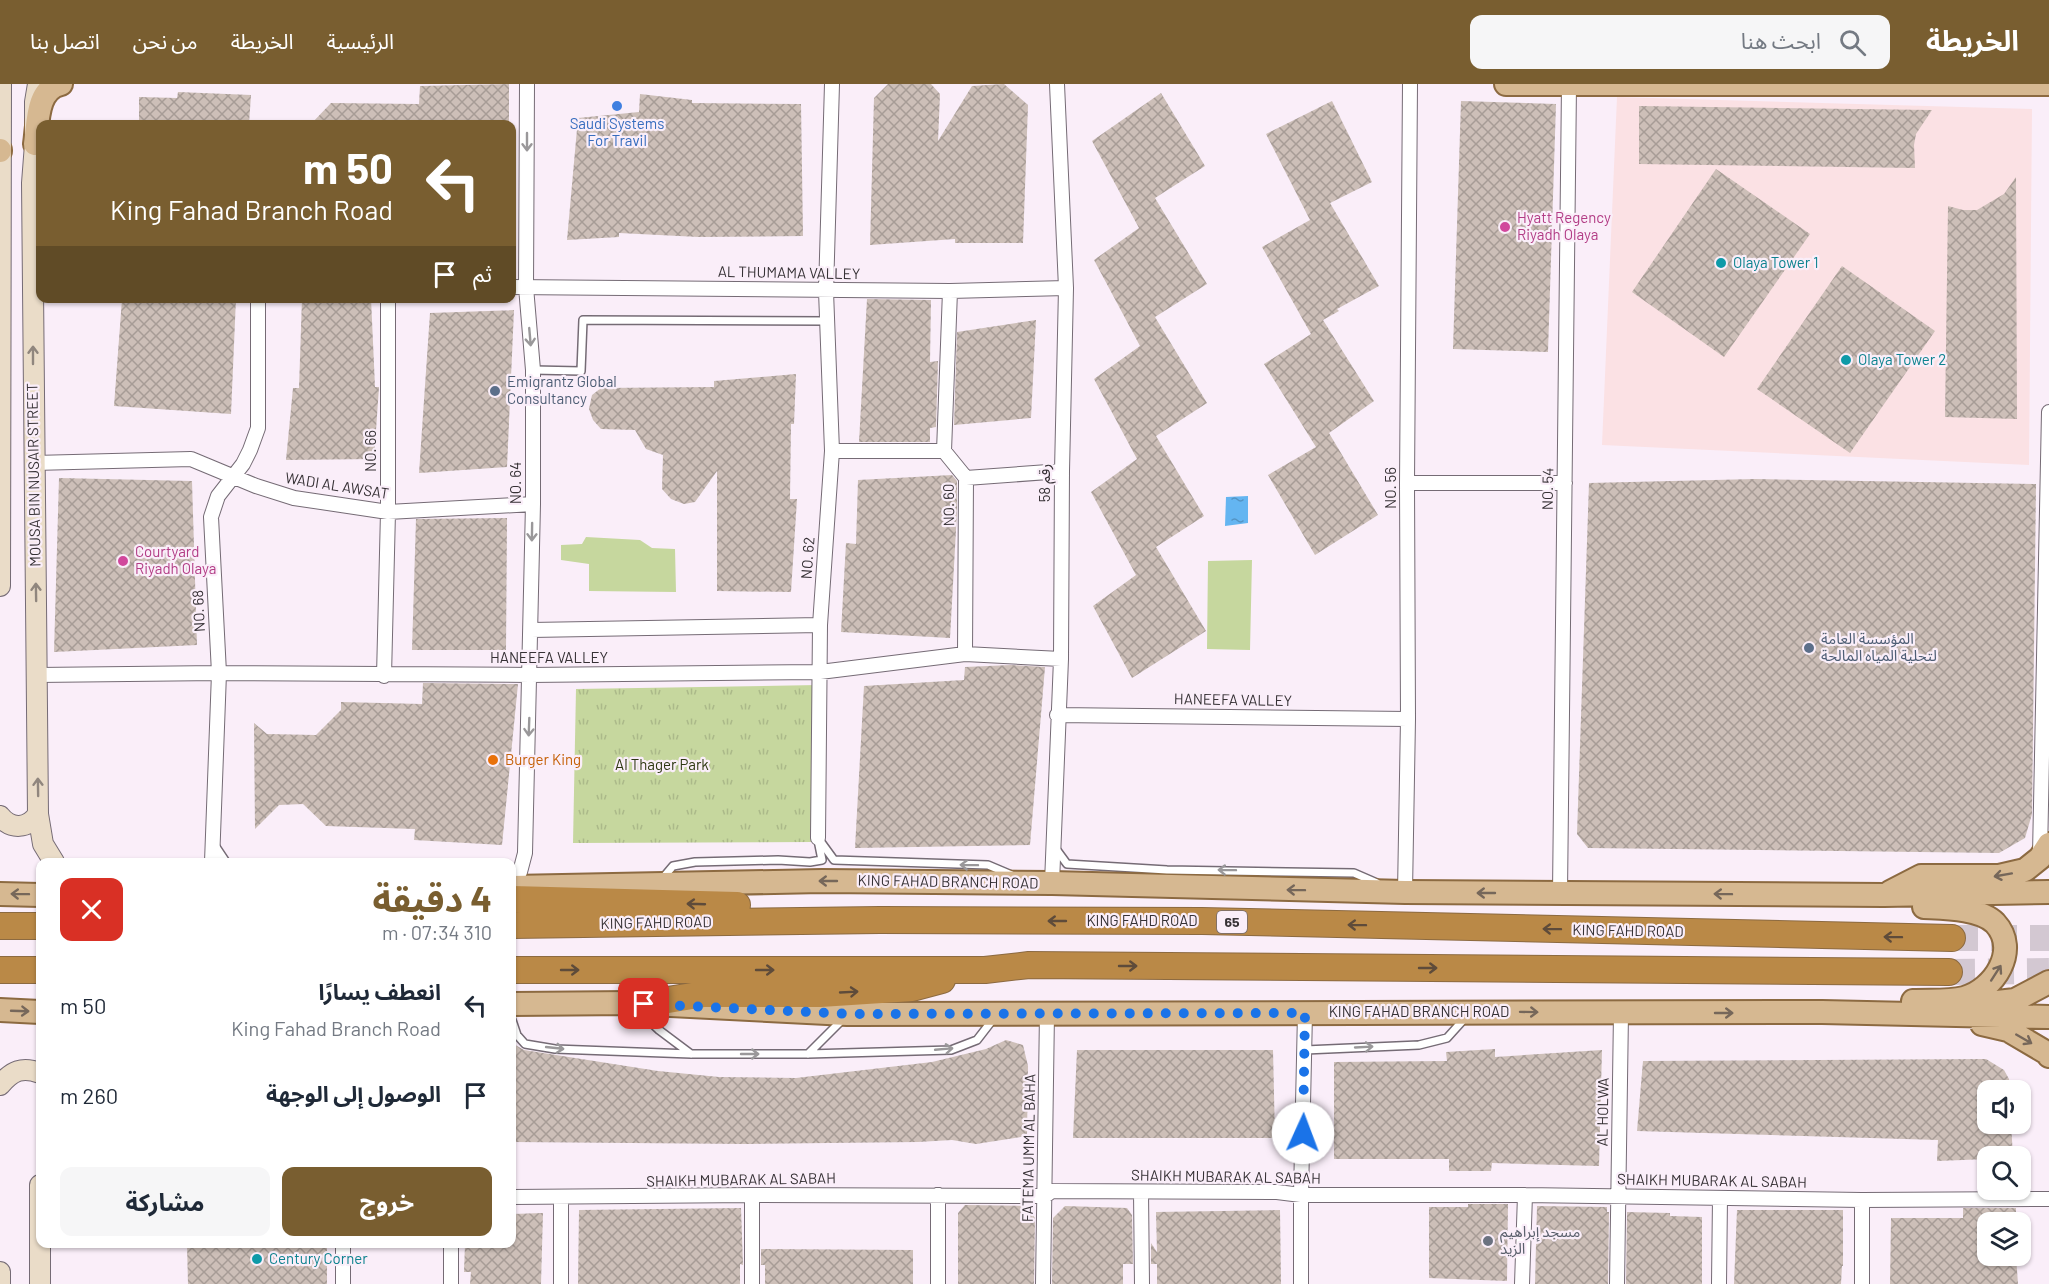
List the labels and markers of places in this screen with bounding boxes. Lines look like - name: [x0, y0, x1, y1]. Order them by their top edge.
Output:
- marker: Saudi Systems For Travil: [610, 99, 624, 113]
- place label: Saudi Systems For Travil: [570, 114, 664, 149]
- place label: Hyatt Regency Riyadh Olaya: [1517, 208, 1611, 243]
- marker: Hyatt Regency Riyadh Olaya: [1498, 220, 1512, 234]
- place label: Olaya Tower 1: [1733, 253, 1818, 271]
- marker: Olaya Tower 1: [1714, 256, 1728, 270]
- place label: Olaya Tower 2: [1858, 350, 1946, 368]
- marker: Olaya Tower 2: [1839, 353, 1853, 367]
- place label: Emigrantz Global Consultancy: [507, 372, 617, 407]
- marker: Emigrantz Global Consultancy: [488, 384, 502, 398]
- place label: Courtyard Riyadh Olaya: [135, 542, 216, 577]
- marker: Courtyard Riyadh Olaya: [116, 554, 130, 568]
- place label: المؤسسة العامة لتحلية المياه المالحة: [1821, 629, 1937, 664]
- marker: المؤسسة العامة لتحلية المياه المالحة: [1802, 641, 1816, 655]
- place label: Burger King: [505, 750, 581, 768]
- marker: Burger King: [486, 753, 500, 767]
- pin: [618, 978, 669, 1029]
- place label: مسجد إبراهيم الزيد: [1500, 1222, 1581, 1258]
- marker: مسجد إبراهيم الزيد: [1481, 1234, 1495, 1248]
- place label: Century Corner: [269, 1249, 368, 1267]
- marker: Century Corner: [250, 1252, 264, 1266]

